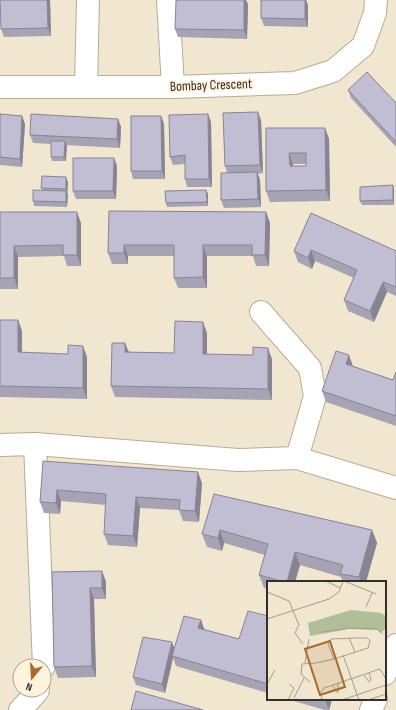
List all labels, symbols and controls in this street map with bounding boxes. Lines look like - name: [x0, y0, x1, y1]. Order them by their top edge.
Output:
- street label: Bombay Crescent: [169, 75, 253, 95]
- inset map: [267, 581, 386, 700]
- north arrow: [12, 658, 52, 698]
- text: N: [24, 680, 34, 694]

